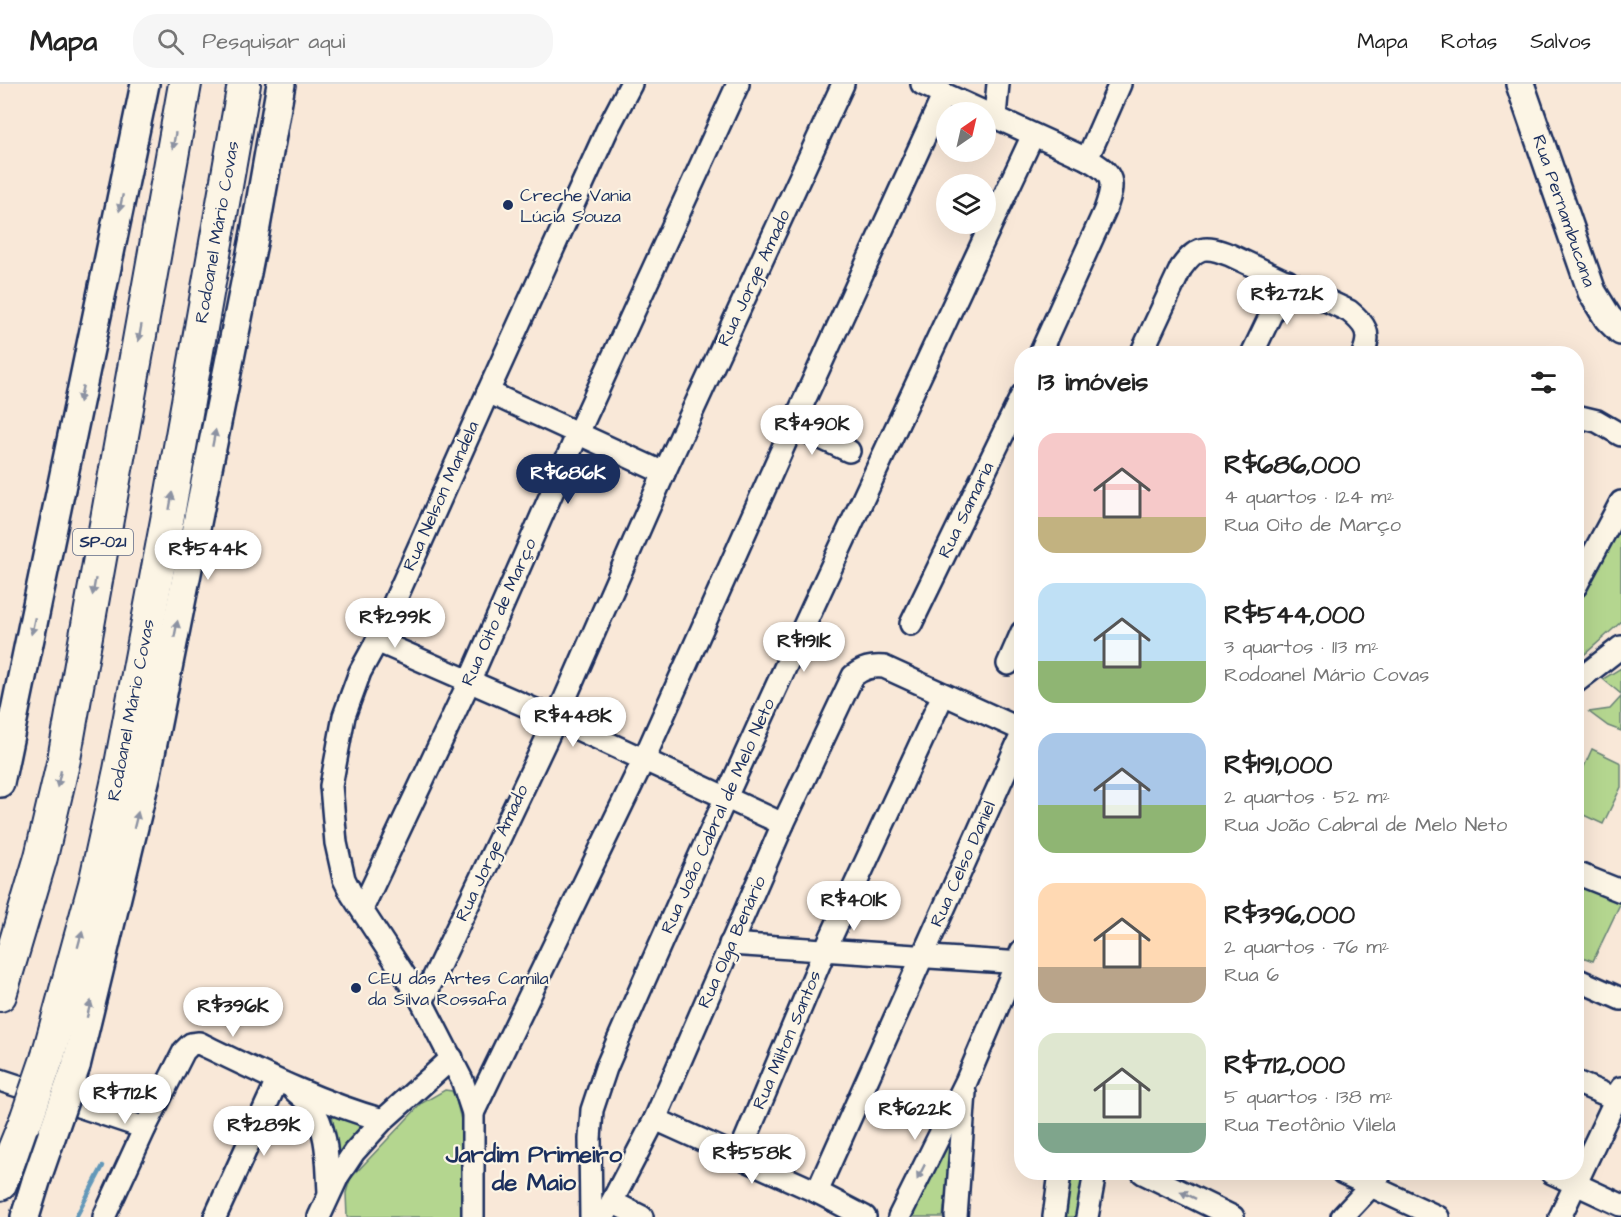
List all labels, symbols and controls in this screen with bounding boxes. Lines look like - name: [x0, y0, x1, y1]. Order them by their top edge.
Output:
- search box: [133, 14, 553, 68]
- text: Mapa: [30, 22, 97, 61]
- icon: search: [154, 25, 187, 58]
- text: Pesquisar aqui: [202, 26, 345, 57]
- text: Mapa: [1357, 27, 1408, 56]
- text: Rotas: [1441, 27, 1497, 56]
- text: Salvos: [1530, 27, 1591, 56]
- north arrow: [936, 102, 996, 162]
- map controls: [936, 102, 996, 234]
- street label: Rua Pernambucana: [1526, 131, 1602, 291]
- one-way arrow: [169, 132, 178, 151]
- street label: Rodoanel Mário Covas: [189, 139, 245, 325]
- button: layers: [936, 174, 996, 234]
- place label: Creche Vania Lúcia Souza: [520, 183, 631, 229]
- one-way arrow: [116, 194, 125, 213]
- marker: Creche Vania Lúcia Souza: [501, 198, 515, 212]
- street label: Rua Jorge Amado: [711, 206, 798, 351]
- pin: R$272K: [1238, 275, 1336, 326]
- text: R$272K: [1251, 280, 1323, 308]
- one-way arrow: [135, 324, 144, 343]
- text: 13 imóveis: [1038, 364, 1148, 400]
- icon: filters: [1527, 366, 1560, 399]
- one-way arrow: [76, 385, 85, 404]
- pin: R$490K: [763, 405, 861, 456]
- text: R$490K: [774, 410, 850, 438]
- street label: Rua Nelson Mandela: [397, 417, 485, 575]
- one-way arrow: [210, 428, 219, 447]
- text: R$686,000: [1224, 447, 1360, 483]
- pin: R$686K: [519, 454, 617, 505]
- icon: home: [1086, 457, 1158, 529]
- street label: Rua Samaria: [932, 458, 1000, 562]
- text: R$686K: [530, 459, 606, 487]
- text: 4 quartos · 124 m²: [1224, 483, 1394, 511]
- one-way arrow: [166, 492, 175, 511]
- text: Rua Oito de Março: [1224, 511, 1401, 539]
- road number: SP-021: [73, 529, 133, 555]
- pin: R$544K: [159, 530, 257, 581]
- street label: Rua Oito de Março: [455, 534, 543, 690]
- text: R$544K: [169, 535, 247, 563]
- one-way arrow: [90, 578, 99, 597]
- text: R$544,000: [1224, 597, 1365, 633]
- pin: R$299K: [346, 598, 444, 649]
- text: R$299K: [359, 603, 431, 631]
- icon: home: [1086, 607, 1158, 679]
- one-way arrow: [28, 617, 37, 636]
- street label: Rodoanel Mário Covas: [101, 617, 161, 803]
- one-way arrow: [172, 620, 181, 639]
- pin: R$191K: [755, 622, 853, 673]
- text: R$191K: [777, 627, 831, 655]
- text: 3 quartos · 113 m²: [1224, 633, 1378, 661]
- text: Rodoanel Mário Covas: [1224, 661, 1429, 689]
- street label: Rua João Cabral de Melo Neto: [655, 694, 781, 938]
- pin: R$448K: [524, 697, 622, 748]
- text: R$448K: [534, 702, 612, 730]
- text: R$191,000: [1224, 747, 1332, 783]
- icon: home: [1086, 757, 1158, 829]
- one-way arrow: [54, 770, 64, 788]
- street label: Rua Jorge Amado: [449, 781, 536, 926]
- text: 2 quartos · 52 m²: [1224, 783, 1390, 811]
- street label: Rua Celso Daniel: [924, 797, 1002, 931]
- one-way arrow: [131, 811, 141, 829]
- text: Rua João Cabral de Melo Neto: [1224, 811, 1507, 839]
- street label: Rua Olga Benário: [692, 872, 773, 1013]
- pin: R$401K: [805, 881, 903, 932]
- text: R$401K: [821, 886, 887, 914]
- text: R$396,000: [1224, 897, 1355, 933]
- icon: home: [1086, 907, 1158, 979]
- one-way arrow: [76, 930, 85, 948]
- text: 2 quartos · 76 m²: [1224, 933, 1389, 961]
- text: Rua 6: [1224, 961, 1279, 989]
- place label: CEU das Artes Camila da Silva Rossafa: [368, 966, 549, 1012]
- street label: Rua Milton Santos: [746, 967, 828, 1113]
- marker: CEU das Artes Camila da Silva Rossafa: [349, 981, 363, 995]
- pin: R$396K: [184, 987, 282, 1038]
- text: R$396K: [197, 992, 269, 1020]
- one-way arrow: [85, 1000, 95, 1019]
- text: R$712,000: [1224, 1047, 1345, 1083]
- icon: home: [1086, 1057, 1158, 1129]
- pin: R$712K: [76, 1074, 174, 1125]
- text: R$712K: [93, 1079, 157, 1107]
- text: 5 quartos · 138 m²: [1224, 1083, 1393, 1111]
- pin: R$622K: [866, 1090, 964, 1141]
- text: R$622K: [879, 1095, 951, 1123]
- pin: R$289K: [215, 1106, 313, 1157]
- text: R$289K: [227, 1111, 301, 1139]
- text: Rua Teotônio Vilela: [1224, 1111, 1396, 1139]
- pin: R$558K: [703, 1134, 801, 1185]
- district label: Jardim Primeiro de Maio: [445, 1138, 623, 1200]
- text: R$558K: [713, 1139, 791, 1167]
- one-way arrow: [916, 1164, 926, 1181]
- one-way arrow: [1179, 1190, 1196, 1200]

